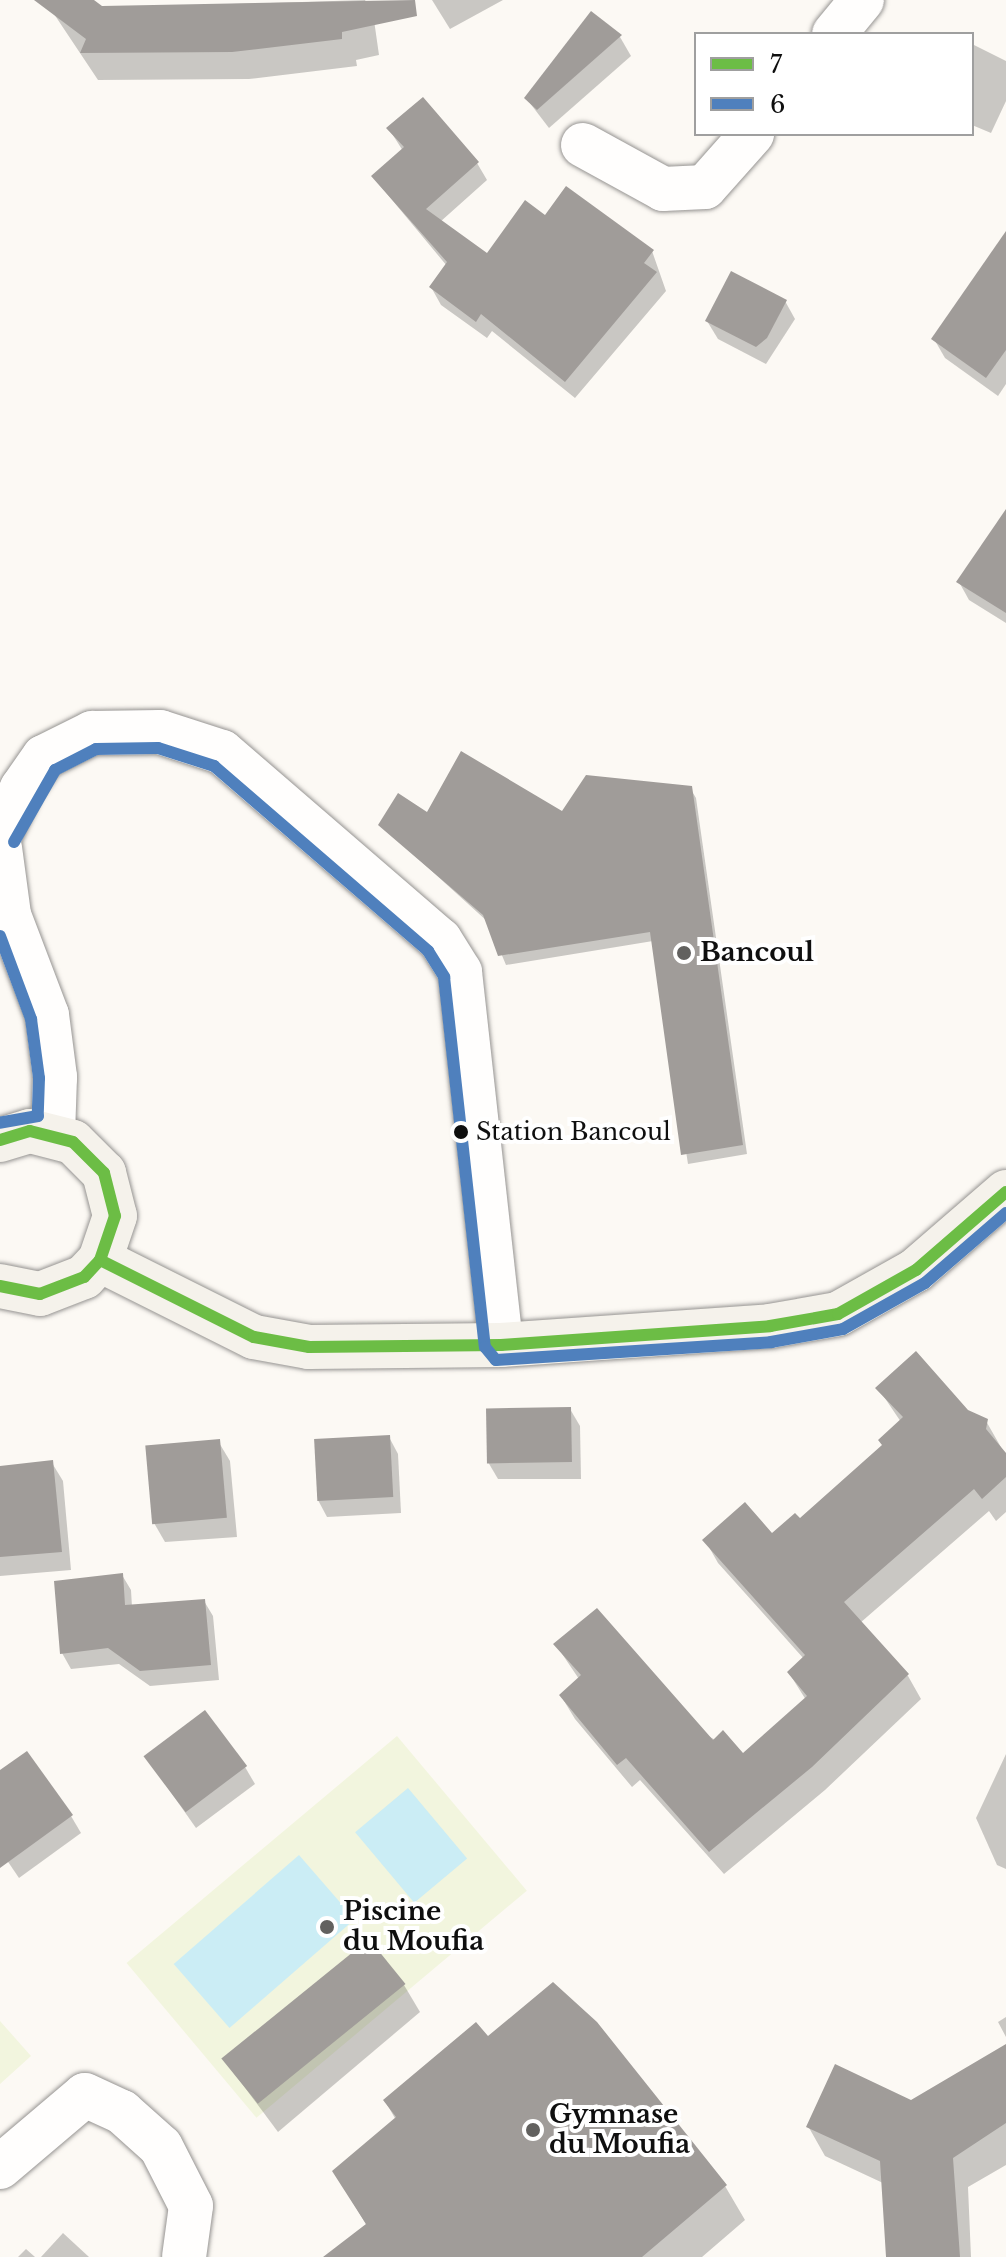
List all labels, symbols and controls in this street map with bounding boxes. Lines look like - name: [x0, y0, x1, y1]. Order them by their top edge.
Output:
- legend: [694, 32, 974, 136]
- text: 7: [770, 50, 782, 79]
- text: 6: [770, 90, 785, 119]
- place label: Bancoul: [700, 937, 814, 969]
- marker: Bancoul: [675, 944, 693, 962]
- place label: Station Bancoul: [476, 1118, 671, 1146]
- marker: Station Bancoul: [453, 1124, 469, 1140]
- place label: Piscine du Moufia: [343, 1896, 484, 1958]
- marker: Piscine du Moufia: [318, 1918, 336, 1936]
- place label: Gymnase du Moufia: [549, 2099, 690, 2160]
- marker: Gymnase du Moufia: [524, 2121, 542, 2139]

